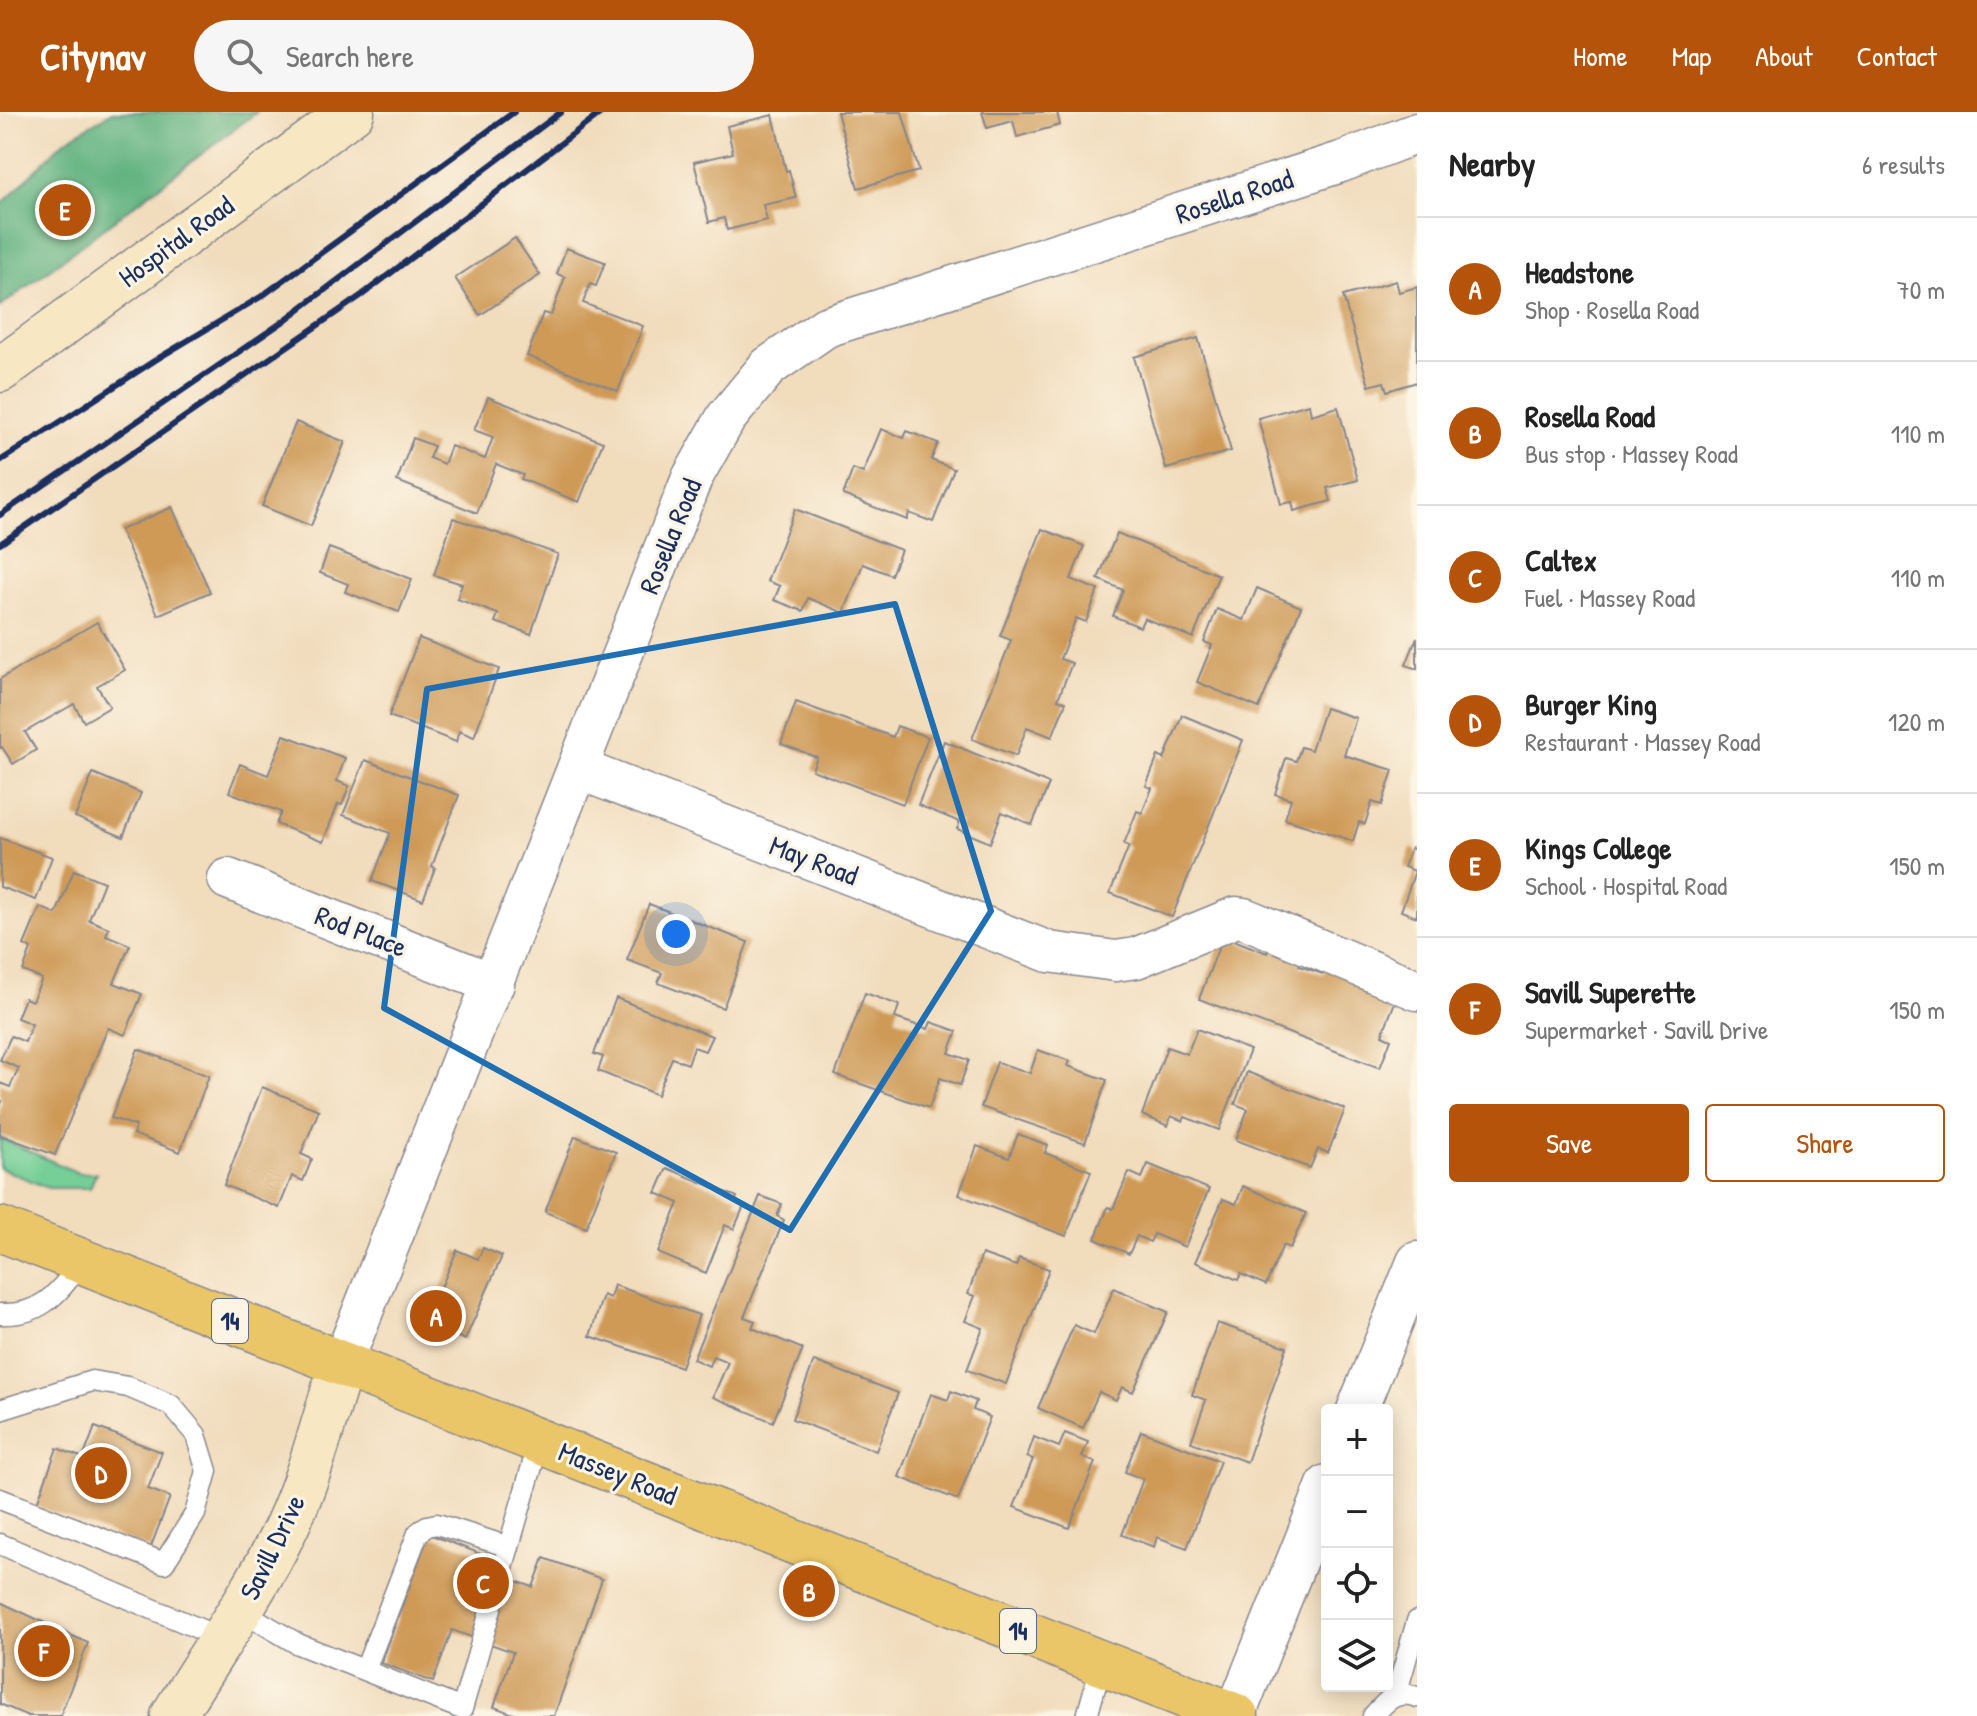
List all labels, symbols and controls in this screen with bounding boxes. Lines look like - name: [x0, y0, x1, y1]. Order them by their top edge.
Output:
- search box: [194, 20, 754, 92]
- text: Citynav: [40, 30, 146, 82]
- icon: search: [222, 34, 266, 78]
- text: Search here: [286, 36, 414, 76]
- text: Home: [1573, 37, 1628, 75]
- text: Map: [1672, 37, 1711, 75]
- text: About: [1755, 37, 1813, 75]
- text: Contact: [1857, 37, 1937, 75]
- text: Nearby: [1449, 141, 1535, 187]
- text: 6 results: [1862, 147, 1945, 182]
- street label: Rosella Road: [1170, 159, 1298, 233]
- pin: E: [39, 180, 91, 240]
- street label: Hospital Road: [111, 186, 241, 296]
- text: Headstone: [1525, 252, 1634, 292]
- text: A: [1469, 272, 1481, 307]
- text: 70 m: [1897, 272, 1945, 307]
- text: Shop · Rosella Road: [1525, 292, 1699, 327]
- text: Rosella Road: [1525, 396, 1655, 436]
- text: B: [1468, 416, 1482, 451]
- text: 110 m: [1891, 416, 1945, 451]
- text: Bus stop · Massey Road: [1525, 436, 1738, 471]
- street label: Rosella Road: [630, 473, 710, 599]
- text: Caltex: [1525, 540, 1597, 580]
- text: C: [1468, 560, 1482, 595]
- text: 110 m: [1891, 560, 1945, 595]
- text: Fuel · Massey Road: [1525, 580, 1695, 615]
- text: Burger King: [1525, 684, 1657, 724]
- text: D: [1469, 704, 1481, 739]
- text: 120 m: [1888, 704, 1945, 739]
- text: Restaurant · Massey Road: [1525, 724, 1760, 759]
- street label: May Road: [764, 826, 864, 894]
- text: Kings College: [1525, 828, 1671, 868]
- text: E: [1469, 848, 1481, 883]
- text: 150 m: [1889, 848, 1945, 883]
- text: School · Hospital Road: [1525, 868, 1727, 903]
- street label: Rod Place: [310, 896, 412, 966]
- your location: [656, 914, 696, 954]
- text: Savill Superette: [1525, 972, 1696, 1012]
- text: F: [1470, 992, 1480, 1027]
- text: 150 m: [1889, 992, 1945, 1027]
- text: Supermarket · Savill Drive: [1525, 1012, 1768, 1047]
- button: Save: [1449, 1104, 1689, 1182]
- button: Share: [1705, 1104, 1945, 1182]
- pin: A: [410, 1286, 462, 1346]
- road number: 14: [212, 1299, 248, 1343]
- map controls: [1321, 1404, 1393, 1692]
- button: +: [1321, 1404, 1393, 1476]
- street label: Massey Road: [553, 1432, 683, 1514]
- pin: D: [75, 1443, 127, 1503]
- button: −: [1321, 1476, 1393, 1548]
- street label: Savill Drive: [230, 1488, 314, 1606]
- button: locate: [1321, 1548, 1393, 1620]
- pin: C: [457, 1553, 509, 1613]
- pin: B: [783, 1561, 835, 1621]
- road number: 14: [1000, 1609, 1036, 1653]
- button: layers: [1321, 1620, 1393, 1692]
- pin: F: [18, 1621, 70, 1681]

